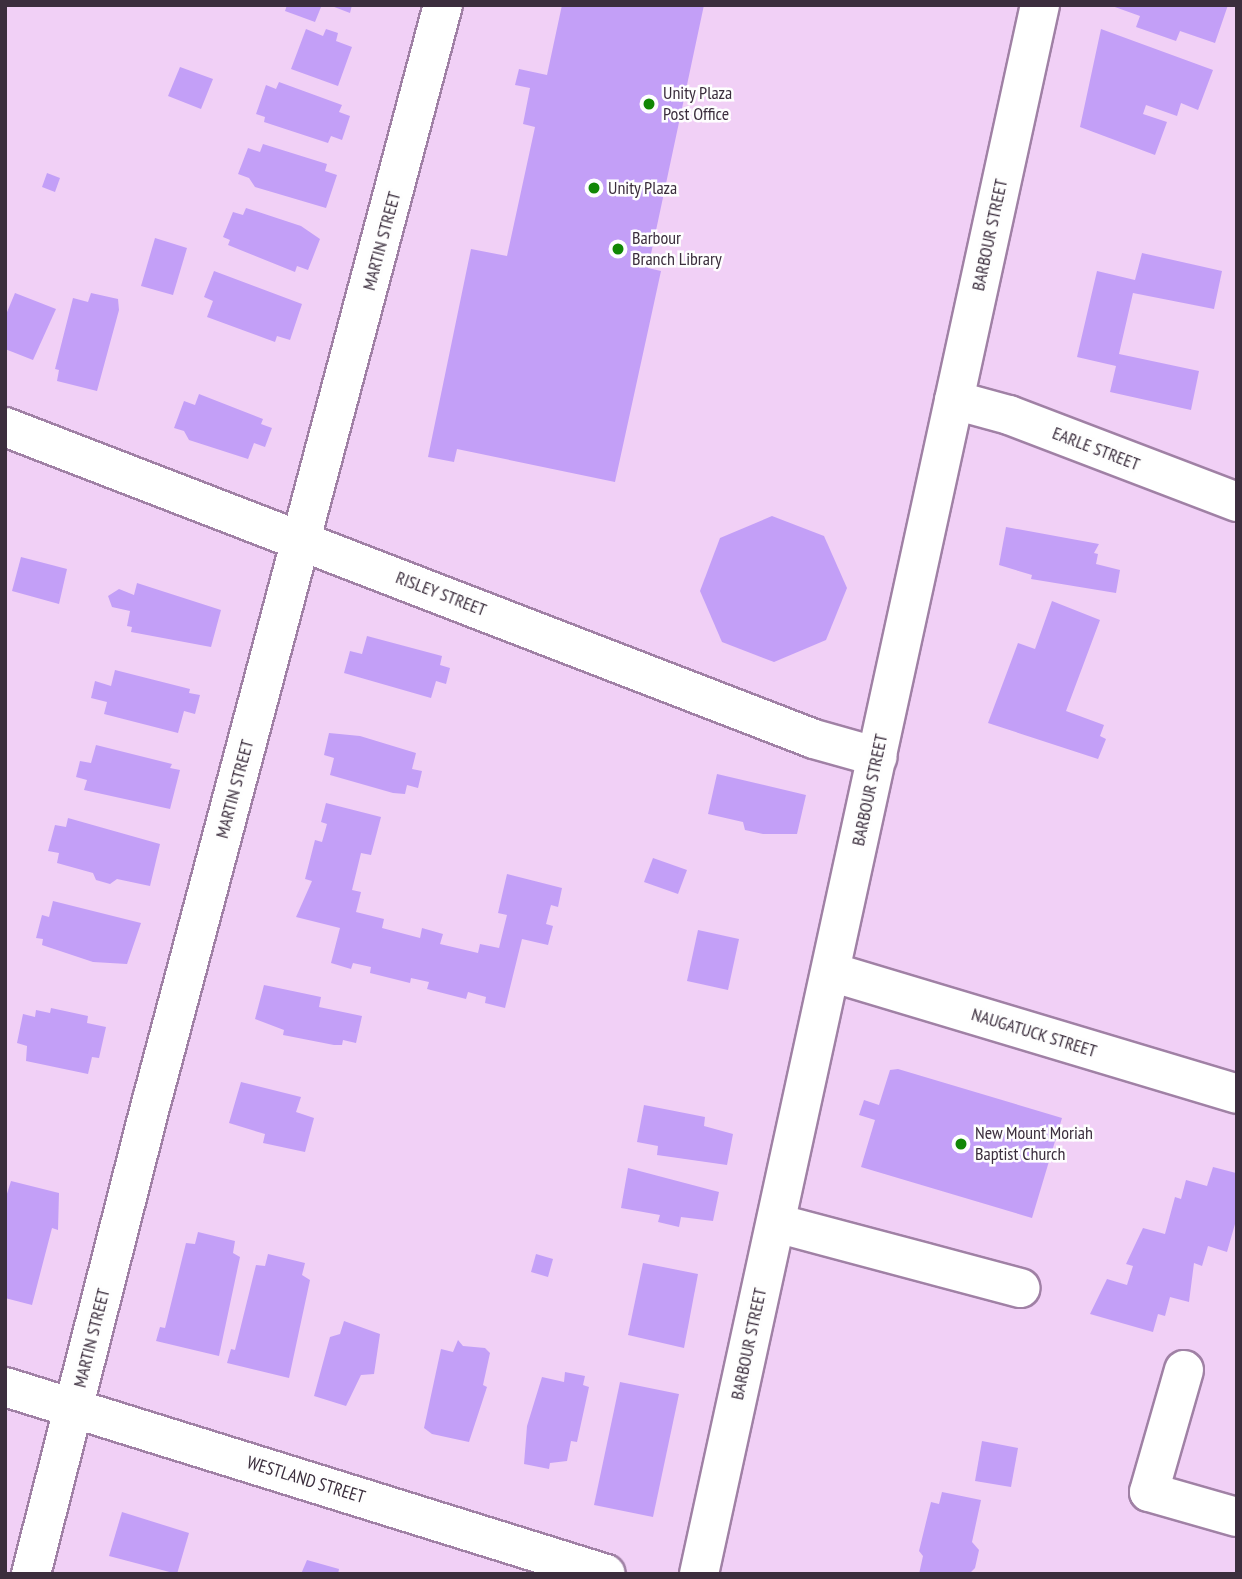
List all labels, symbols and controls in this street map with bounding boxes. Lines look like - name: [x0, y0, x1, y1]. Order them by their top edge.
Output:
- place label: Unity Plaza Post Office: [663, 83, 733, 126]
- marker: Unity Plaza Post Office: [641, 96, 657, 112]
- place label: Unity Plaza: [608, 177, 678, 199]
- street label: BARBOUR STREET: [968, 177, 1012, 293]
- marker: Unity Plaza: [586, 180, 602, 196]
- street label: MARTIN STREET: [358, 189, 406, 293]
- place label: Barbour Branch Library: [632, 228, 722, 270]
- marker: Barbour Branch Library: [610, 241, 626, 257]
- street label: EARLE STREET: [1049, 422, 1143, 476]
- street label: RISLEY STREET: [392, 567, 490, 621]
- street label: BARBOUR STREET: [848, 732, 892, 848]
- street label: MARTIN STREET: [211, 737, 259, 841]
- street label: NAUGATUCK STREET: [969, 1004, 1099, 1062]
- place label: New Mount Moriah Baptist Church: [975, 1123, 1093, 1166]
- marker: New Mount Moriah Baptist Church: [953, 1136, 969, 1152]
- street label: MARTIN STREET: [69, 1286, 115, 1390]
- street label: BARBOUR STREET: [727, 1286, 771, 1402]
- street label: WESTLAND STREET: [244, 1452, 368, 1508]

